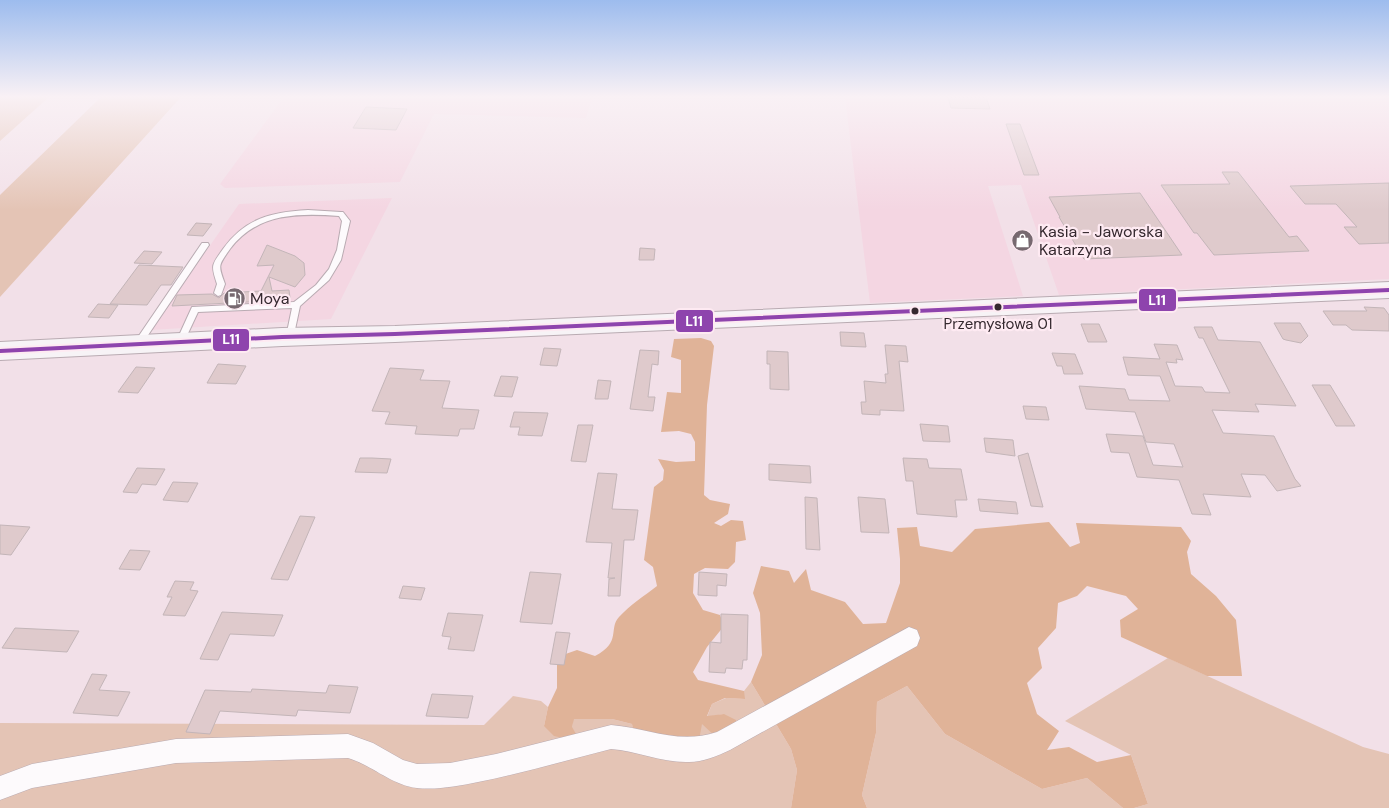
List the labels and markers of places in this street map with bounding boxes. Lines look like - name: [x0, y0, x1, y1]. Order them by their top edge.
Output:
- place label: Kasia - Jaworska Katarzyna: [1039, 221, 1163, 260]
- shop icon: Kasia - Jaworska Katarzyna: [1011, 228, 1035, 252]
- fuel station icon: Moya: [222, 286, 246, 310]
- place label: Moya: [250, 288, 289, 309]
- marker: Przemysłowa 01: [993, 302, 1003, 312]
- unlabelled marker: [910, 306, 920, 316]
- place label: Przemysłowa 01: [944, 314, 1052, 334]

